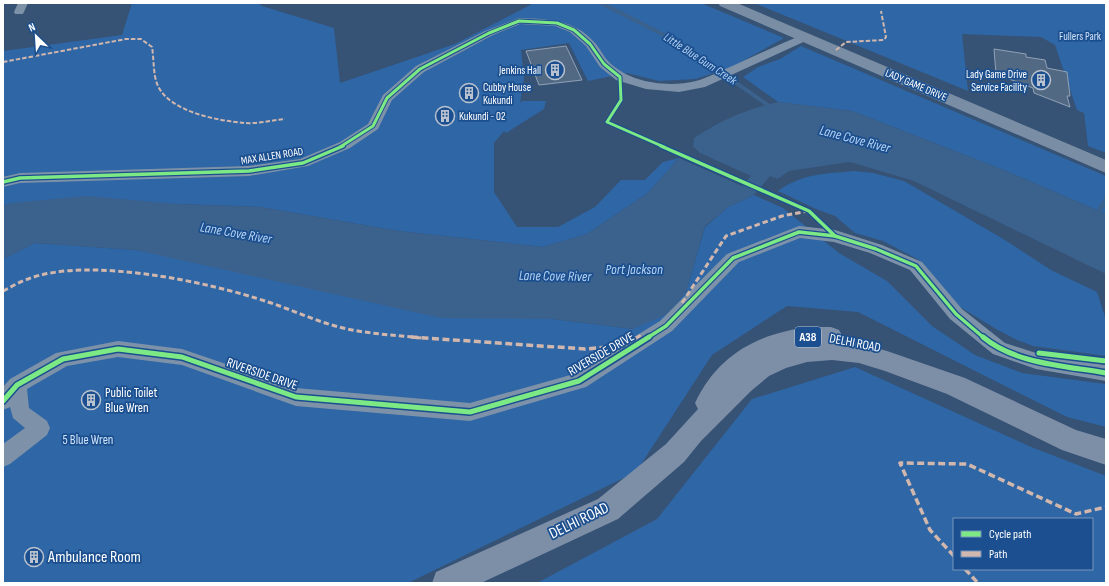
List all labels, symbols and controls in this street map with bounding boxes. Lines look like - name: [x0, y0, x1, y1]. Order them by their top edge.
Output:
- north arrow: [16, 16, 56, 56]
- text: N: [27, 20, 38, 35]
- water label: Little Blue Gum Creek: [661, 30, 740, 89]
- park label: Fullers Park: [1059, 30, 1102, 43]
- building icon: Jenkins Hall: [544, 59, 566, 81]
- place label: Jenkins Hall: [498, 64, 541, 77]
- street label: LADY GAME DRIVE: [883, 66, 949, 104]
- place label: Lady Game Drive Service Facility: [966, 68, 1028, 94]
- building icon: Lady Game Drive Service Facility: [1030, 69, 1052, 91]
- place label: Cubby House Kukundi: [483, 81, 531, 107]
- building icon: Cubby House Kukundi: [458, 82, 480, 104]
- building icon: Kukundi - 02: [434, 105, 456, 127]
- place label: Kukundi - 02: [459, 110, 506, 123]
- water label: Lane Cove River: [818, 121, 893, 157]
- street label: MAX ALLEN ROAD: [240, 145, 304, 167]
- water label: Lane Cove River: [199, 218, 274, 248]
- water label: Port Jackson: [605, 261, 663, 278]
- water label: Lane Cove River: [519, 267, 592, 285]
- road number: A38: [795, 327, 821, 347]
- street label: RIVERSIDE DRIVE: [565, 329, 637, 379]
- street label: DELHI ROAD: [828, 330, 882, 356]
- street label: RIVERSIDE DRIVE: [224, 354, 300, 394]
- place label: Public Toilet Blue Wren: [105, 385, 158, 416]
- building icon: Public Toilet Blue Wren: [80, 389, 102, 411]
- park label: 5 Blue Wren: [63, 432, 113, 448]
- street label: DELHI ROAD: [546, 498, 612, 544]
- legend: [953, 518, 1093, 570]
- text: Cycle path: [989, 527, 1031, 542]
- building icon: Ambulance Room: [23, 546, 45, 568]
- text: Path: [989, 547, 1007, 562]
- place label: Ambulance Room: [47, 548, 141, 567]

